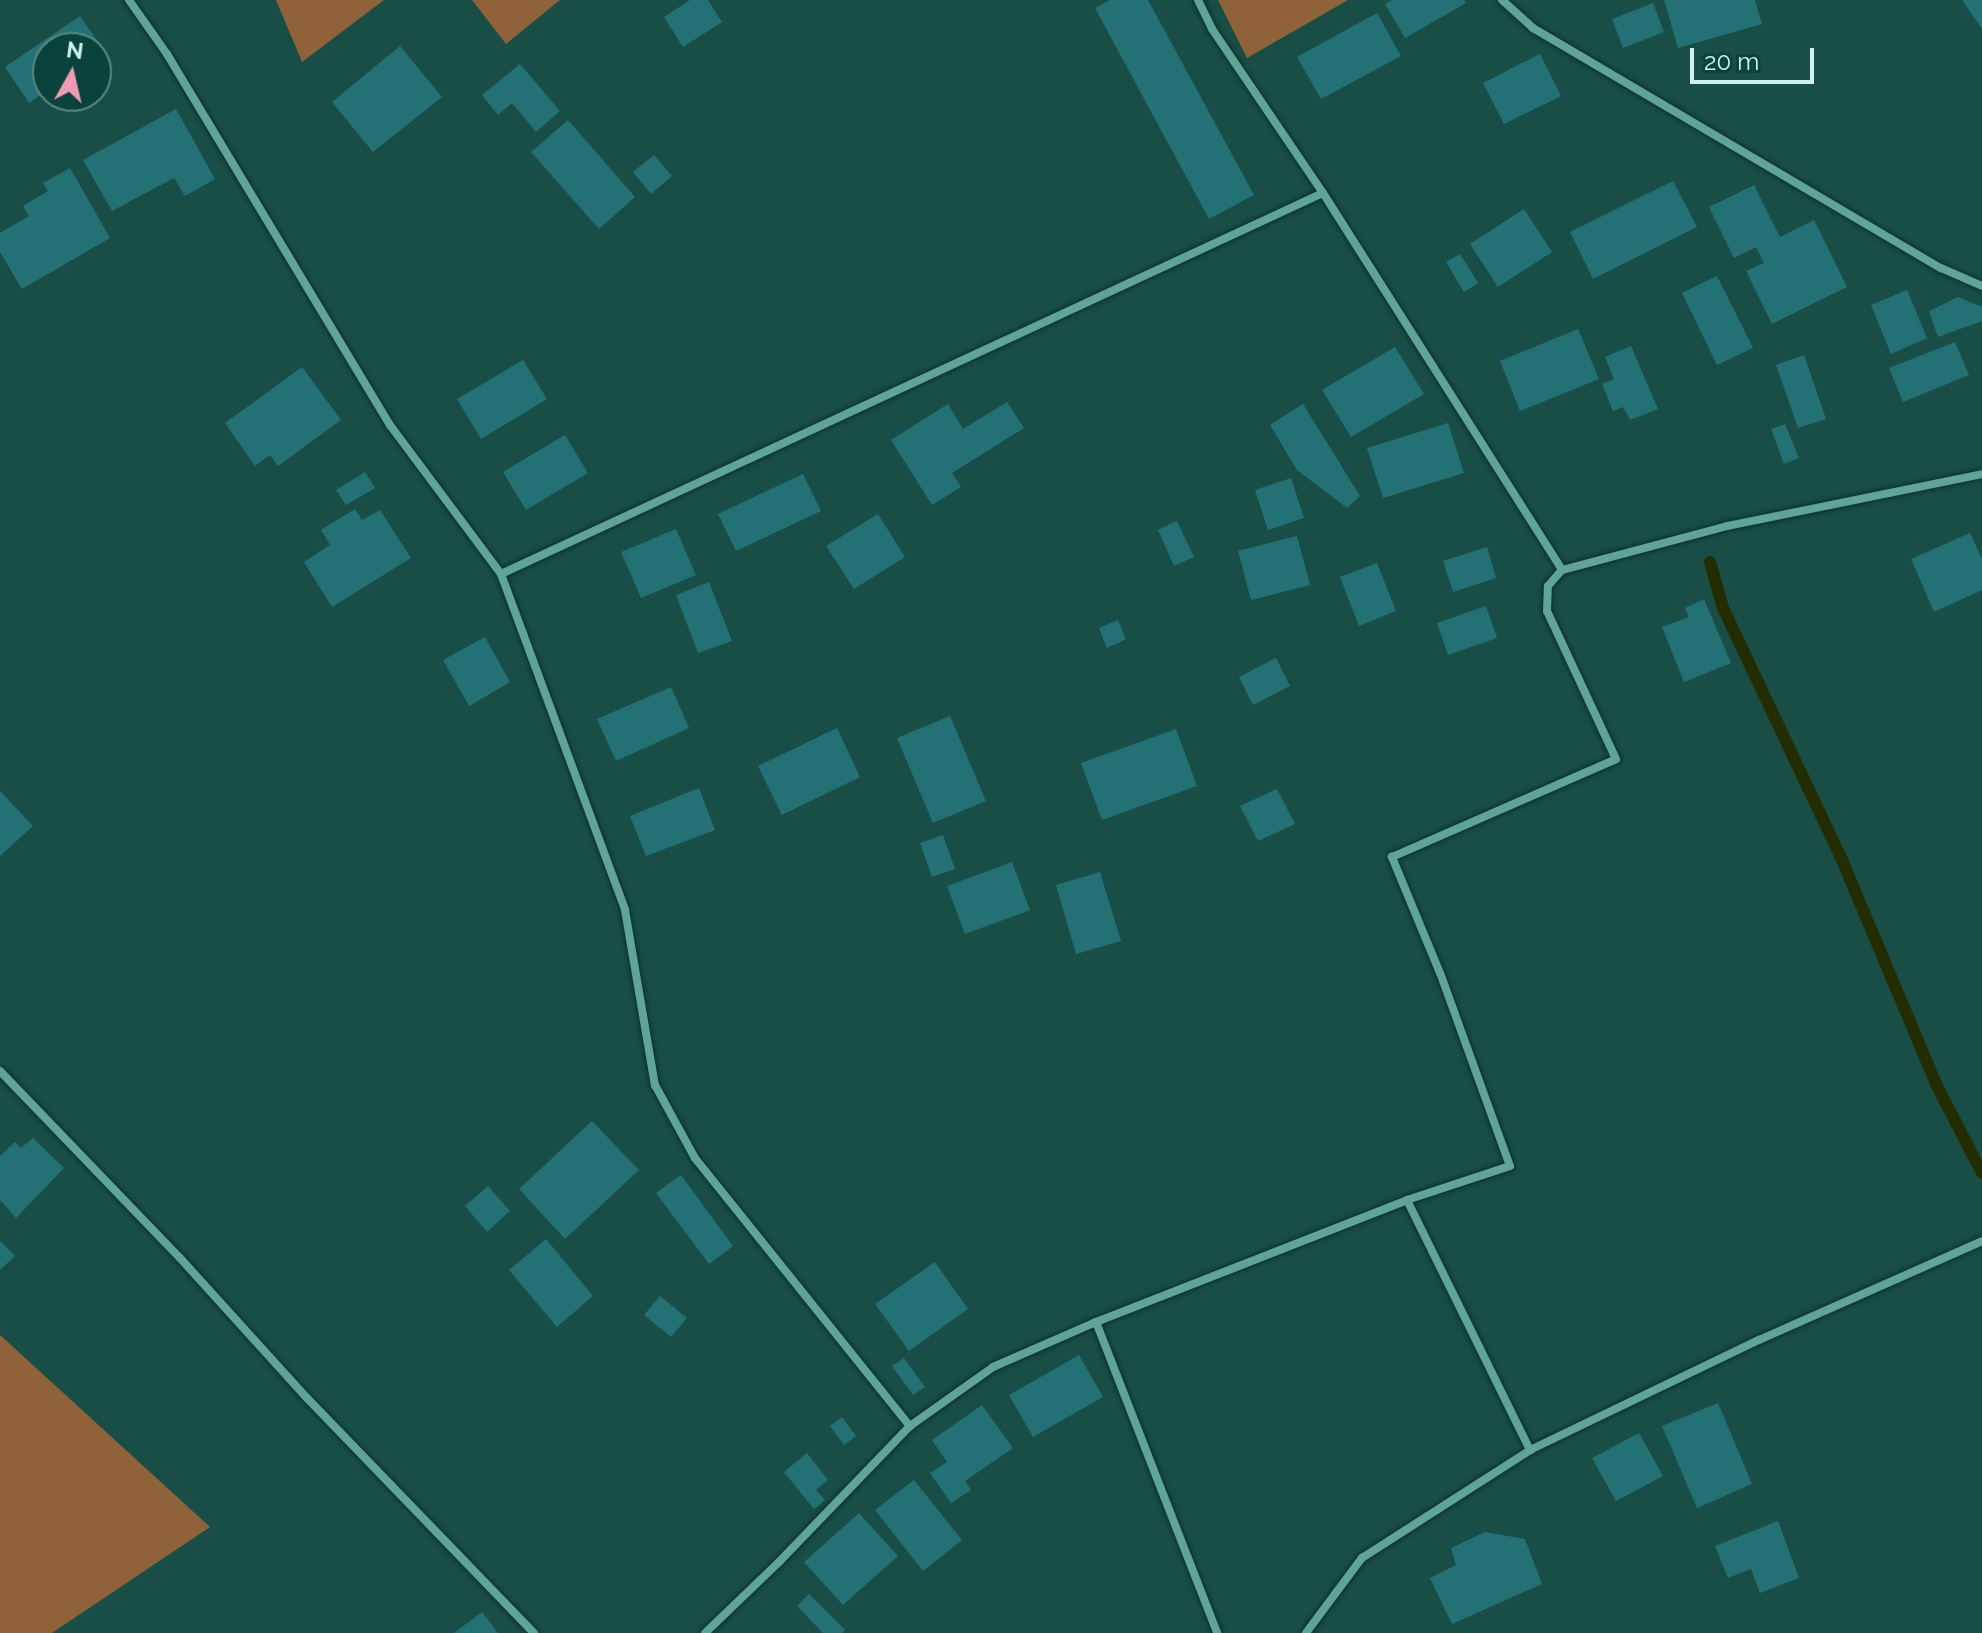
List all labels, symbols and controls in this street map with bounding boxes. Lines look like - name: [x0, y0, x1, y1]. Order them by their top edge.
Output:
- north arrow: [32, 32, 112, 112]
- scale bar: [1694, 32, 1818, 82]
- text: N: [65, 36, 85, 64]
- text: 20 m: [1704, 47, 1759, 76]

